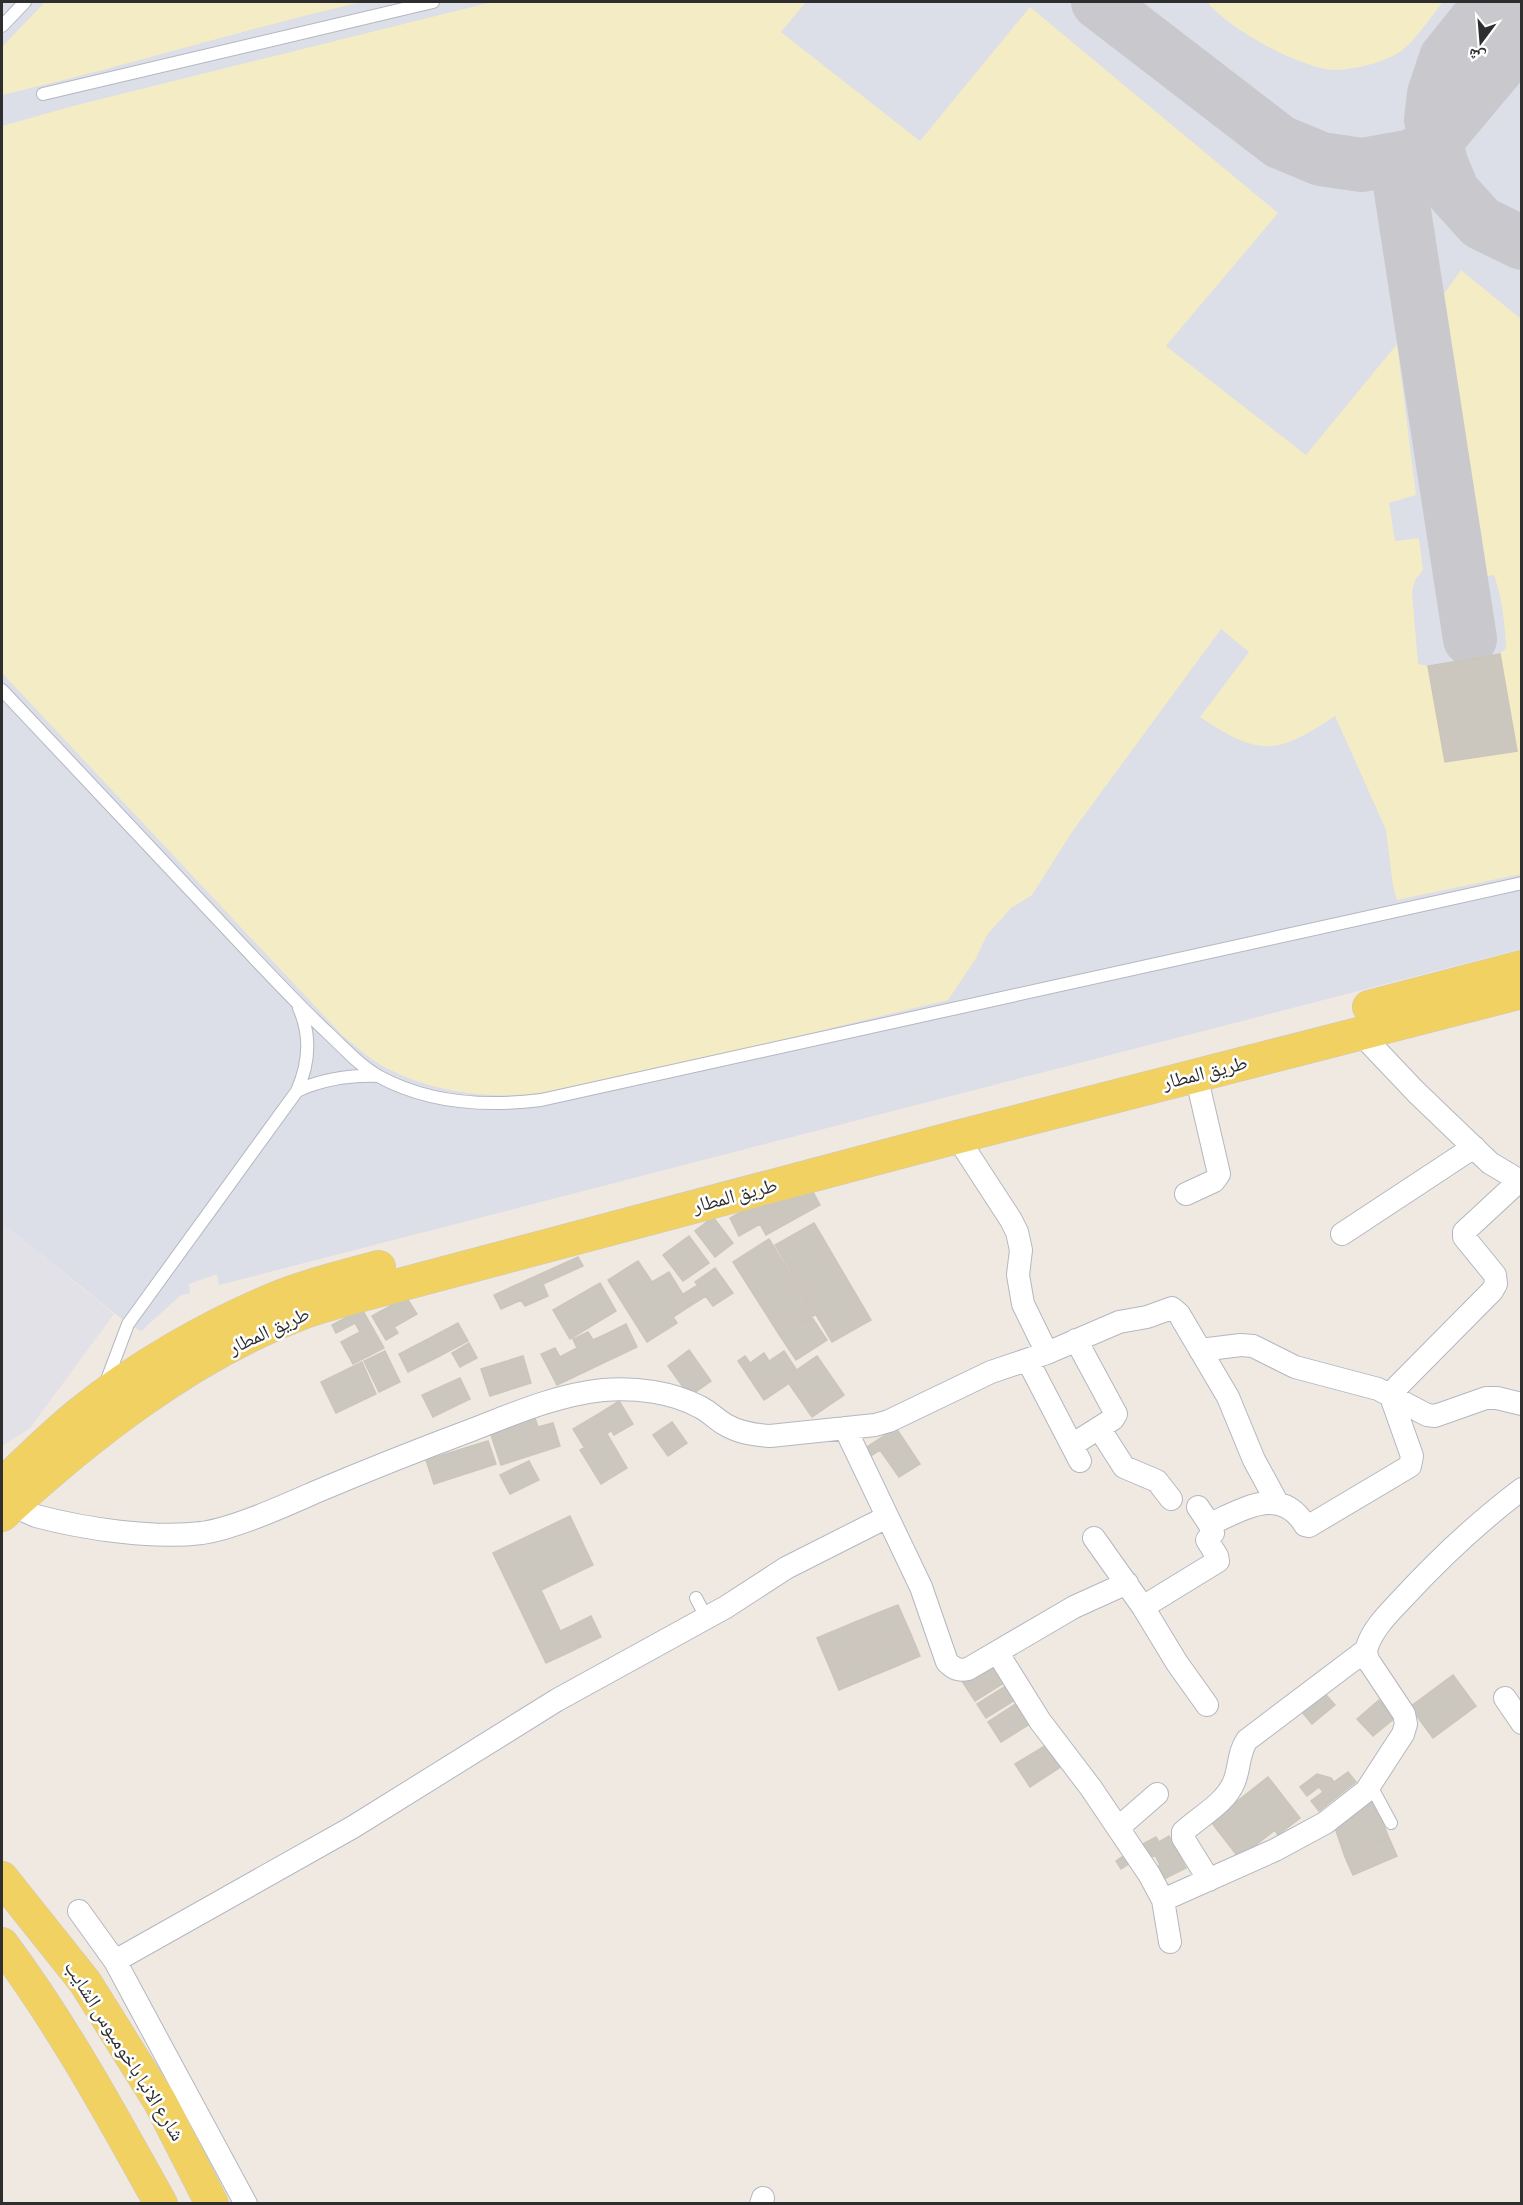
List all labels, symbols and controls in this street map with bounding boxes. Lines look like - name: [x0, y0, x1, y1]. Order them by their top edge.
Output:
- north arrow: [1451, 12, 1511, 72]
- text: ش: [1466, 43, 1488, 66]
- street label: طريق المطار: [1159, 1051, 1250, 1095]
- street label: طريق المطار: [689, 1173, 780, 1219]
- street label: طريق المطار: [224, 1302, 313, 1361]
- street label: شارع الانبا باخوميوس الشايب: [59, 1956, 189, 2146]

